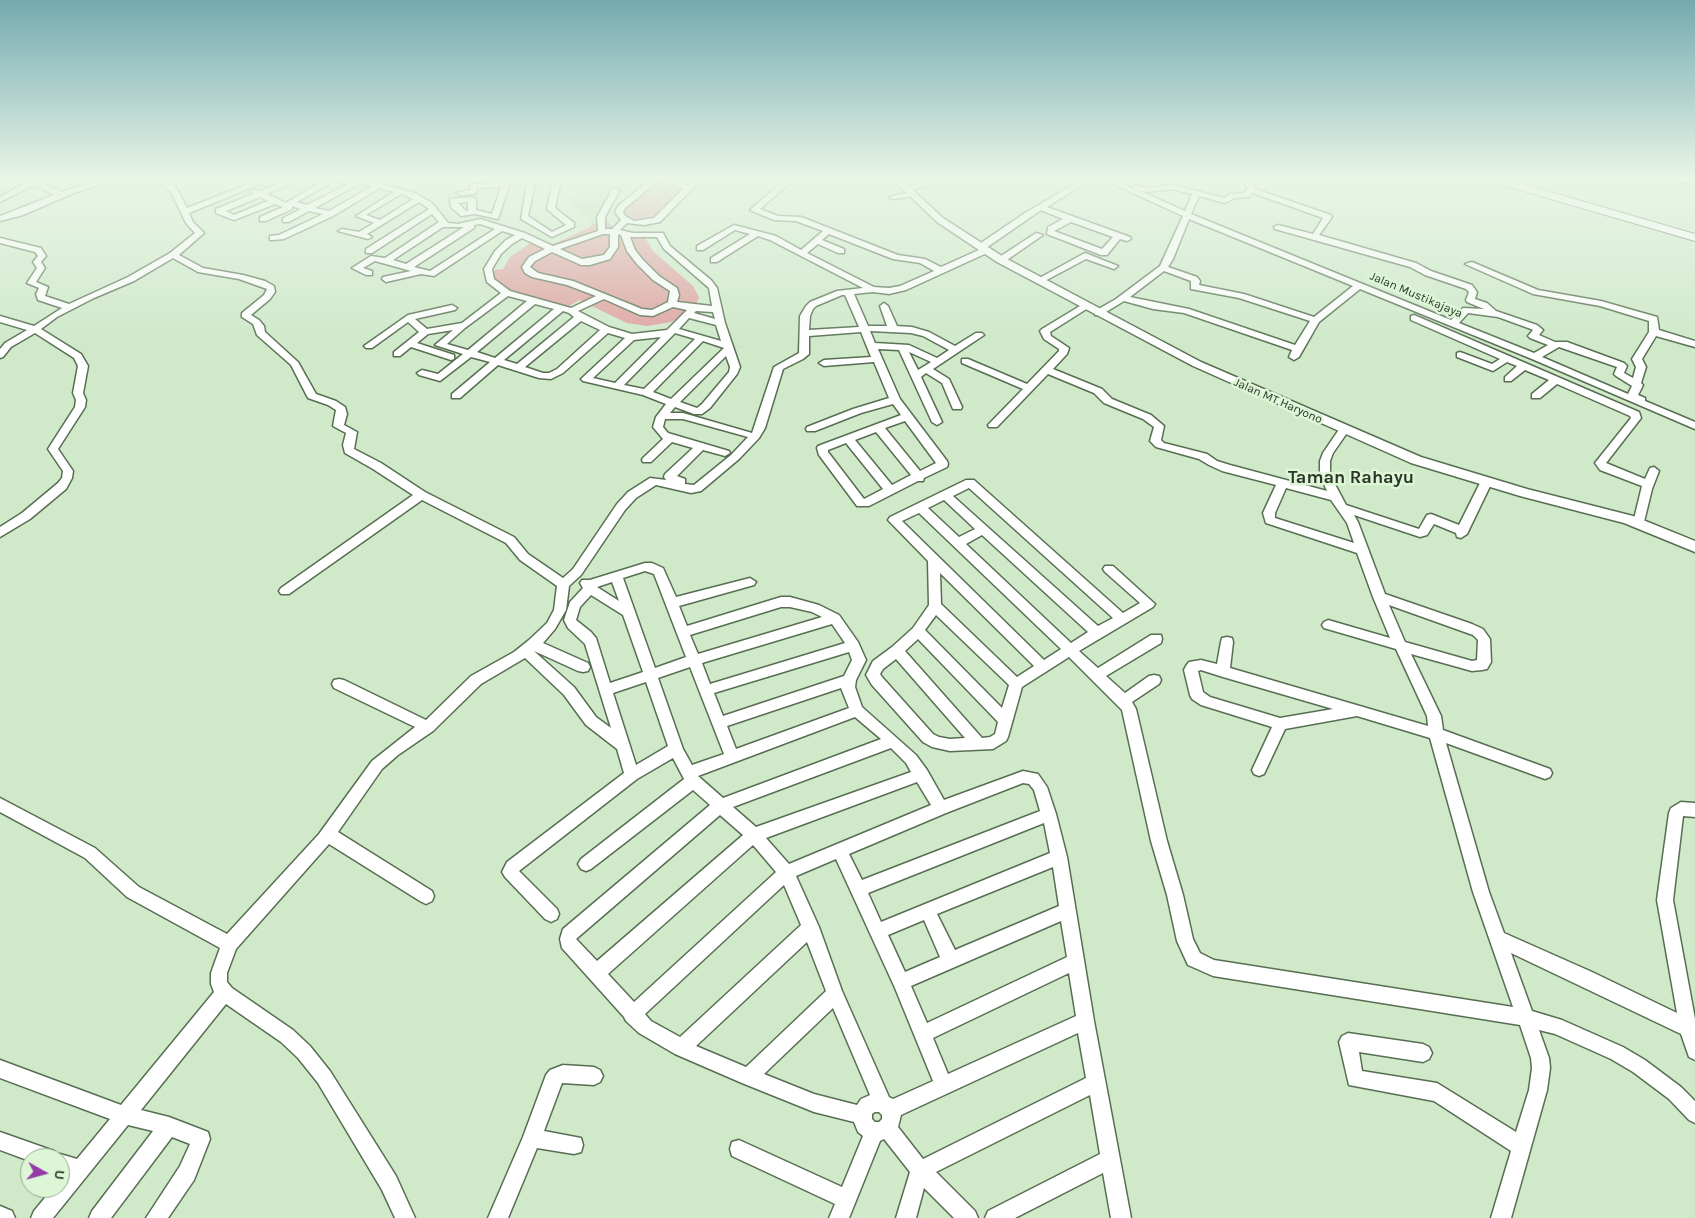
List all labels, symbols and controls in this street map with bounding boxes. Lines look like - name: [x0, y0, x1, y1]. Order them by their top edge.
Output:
- street label: Jalan Mustikajaya: [1368, 269, 1464, 321]
- street label: Jalan MT Haryono: [1231, 375, 1325, 427]
- district label: Taman Rahayu: [1288, 467, 1414, 489]
- north arrow: [20, 1148, 70, 1198]
- text: U: [50, 1169, 68, 1181]

